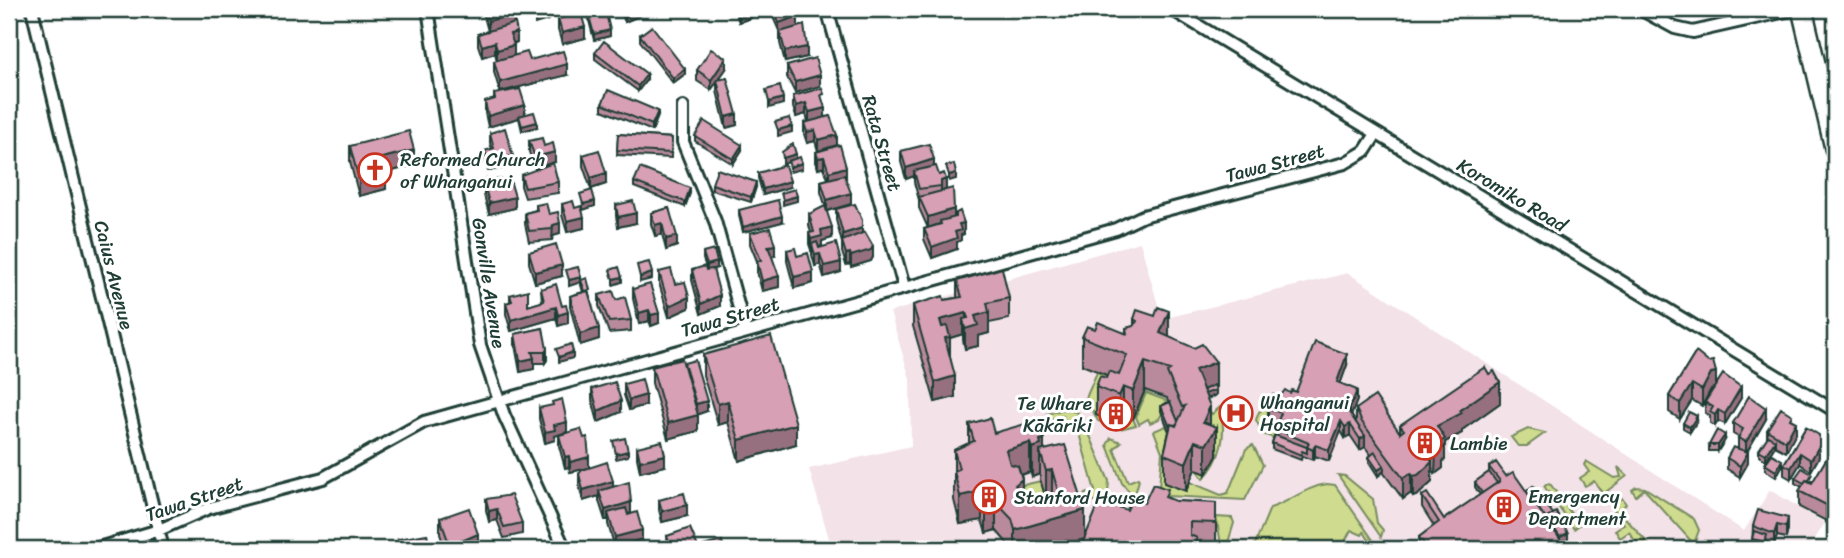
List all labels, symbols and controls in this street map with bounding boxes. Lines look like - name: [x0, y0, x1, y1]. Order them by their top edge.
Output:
- street label: Rata Street: [852, 91, 912, 195]
- street label: Tawa Street: [1222, 134, 1328, 192]
- place label: Reformed Church of Whanganui: [400, 143, 545, 198]
- street label: Koromiko Road: [1450, 149, 1575, 242]
- church icon: Reformed Church of Whanganui: [356, 151, 394, 189]
- street label: Gonville Avenue: [462, 215, 516, 351]
- street label: Caius Avenue: [85, 217, 143, 333]
- street label: Tawa Street: [677, 287, 783, 347]
- place label: Whanganui Hospital: [1260, 386, 1350, 441]
- place label: Te Whare Kākāriki: [1017, 387, 1093, 442]
- hospital icon: Whanganui Hospital: [1217, 394, 1255, 432]
- building icon: Te Whare Kākāriki: [1097, 395, 1135, 433]
- building icon: Lambie: [1406, 424, 1444, 462]
- place label: Lambie: [1450, 427, 1507, 460]
- street label: Tawa Street: [141, 467, 247, 531]
- building icon: Stanford House: [970, 478, 1008, 516]
- place label: Emergency Department: [1528, 480, 1627, 535]
- place label: Stanford House: [1014, 481, 1145, 514]
- building icon: Emergency Department: [1485, 488, 1523, 526]

